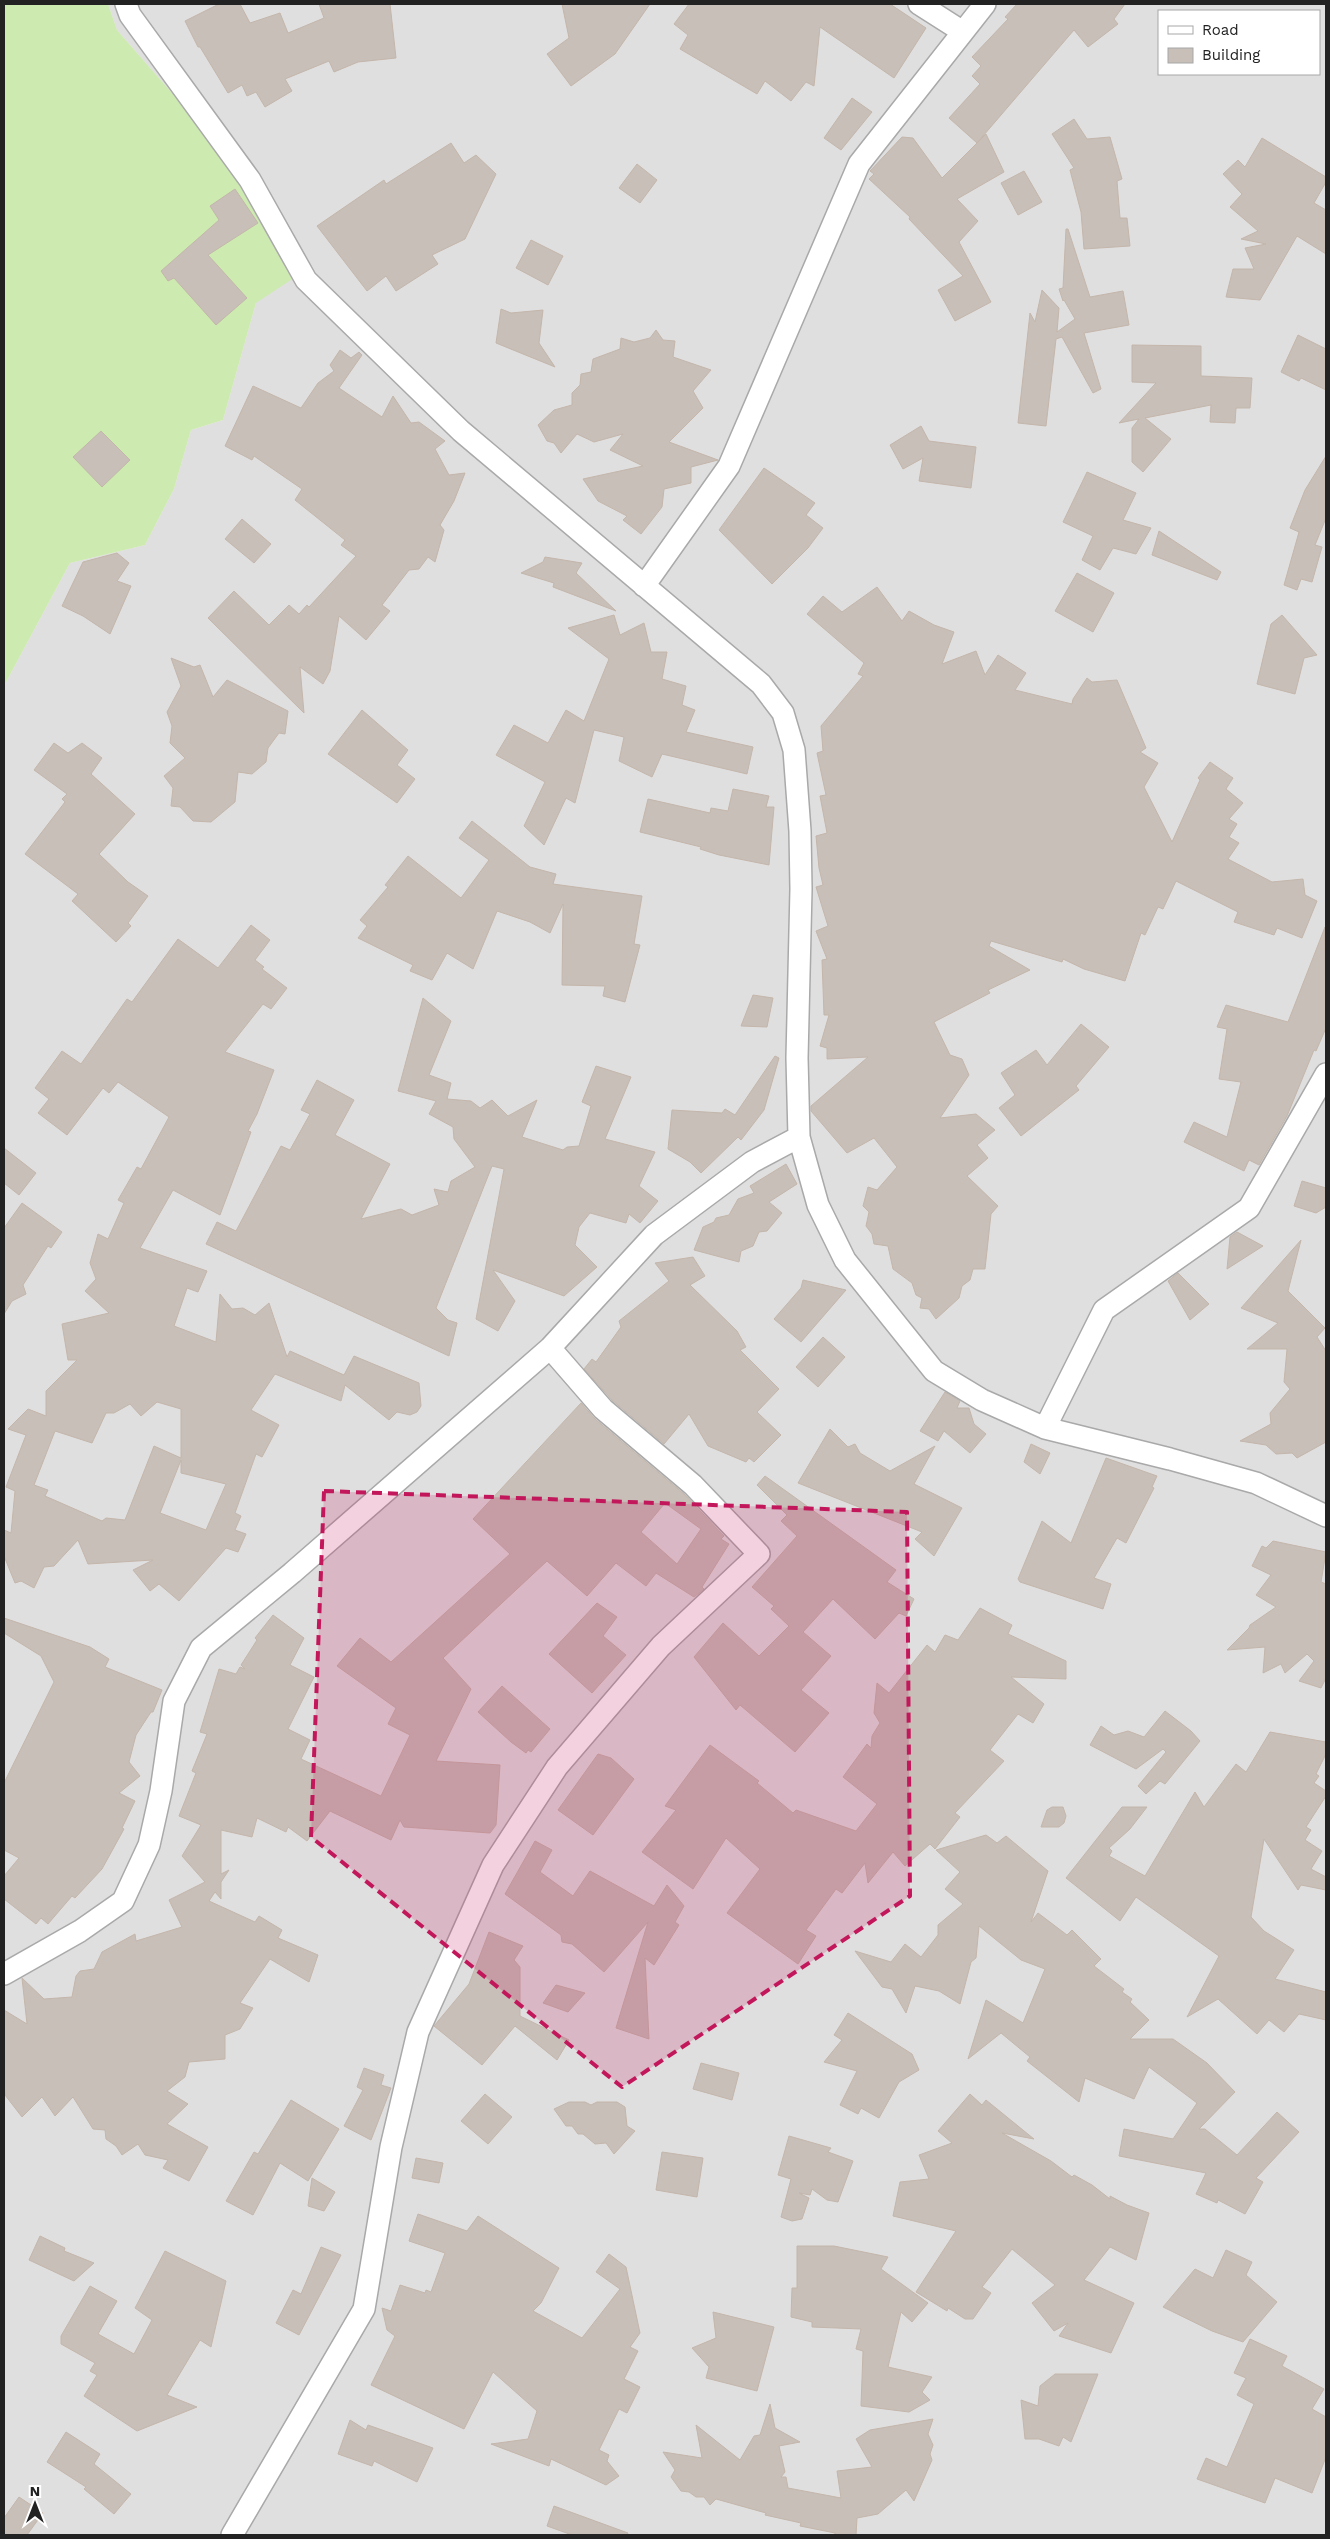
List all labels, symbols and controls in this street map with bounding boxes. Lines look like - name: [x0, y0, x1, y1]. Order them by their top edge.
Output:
- legend: [1158, 10, 1320, 75]
- text: Road: [1202, 21, 1239, 39]
- text: Building: [1202, 46, 1260, 64]
- north arrow: [10, 2479, 60, 2529]
- text: N: [30, 2483, 40, 2499]

